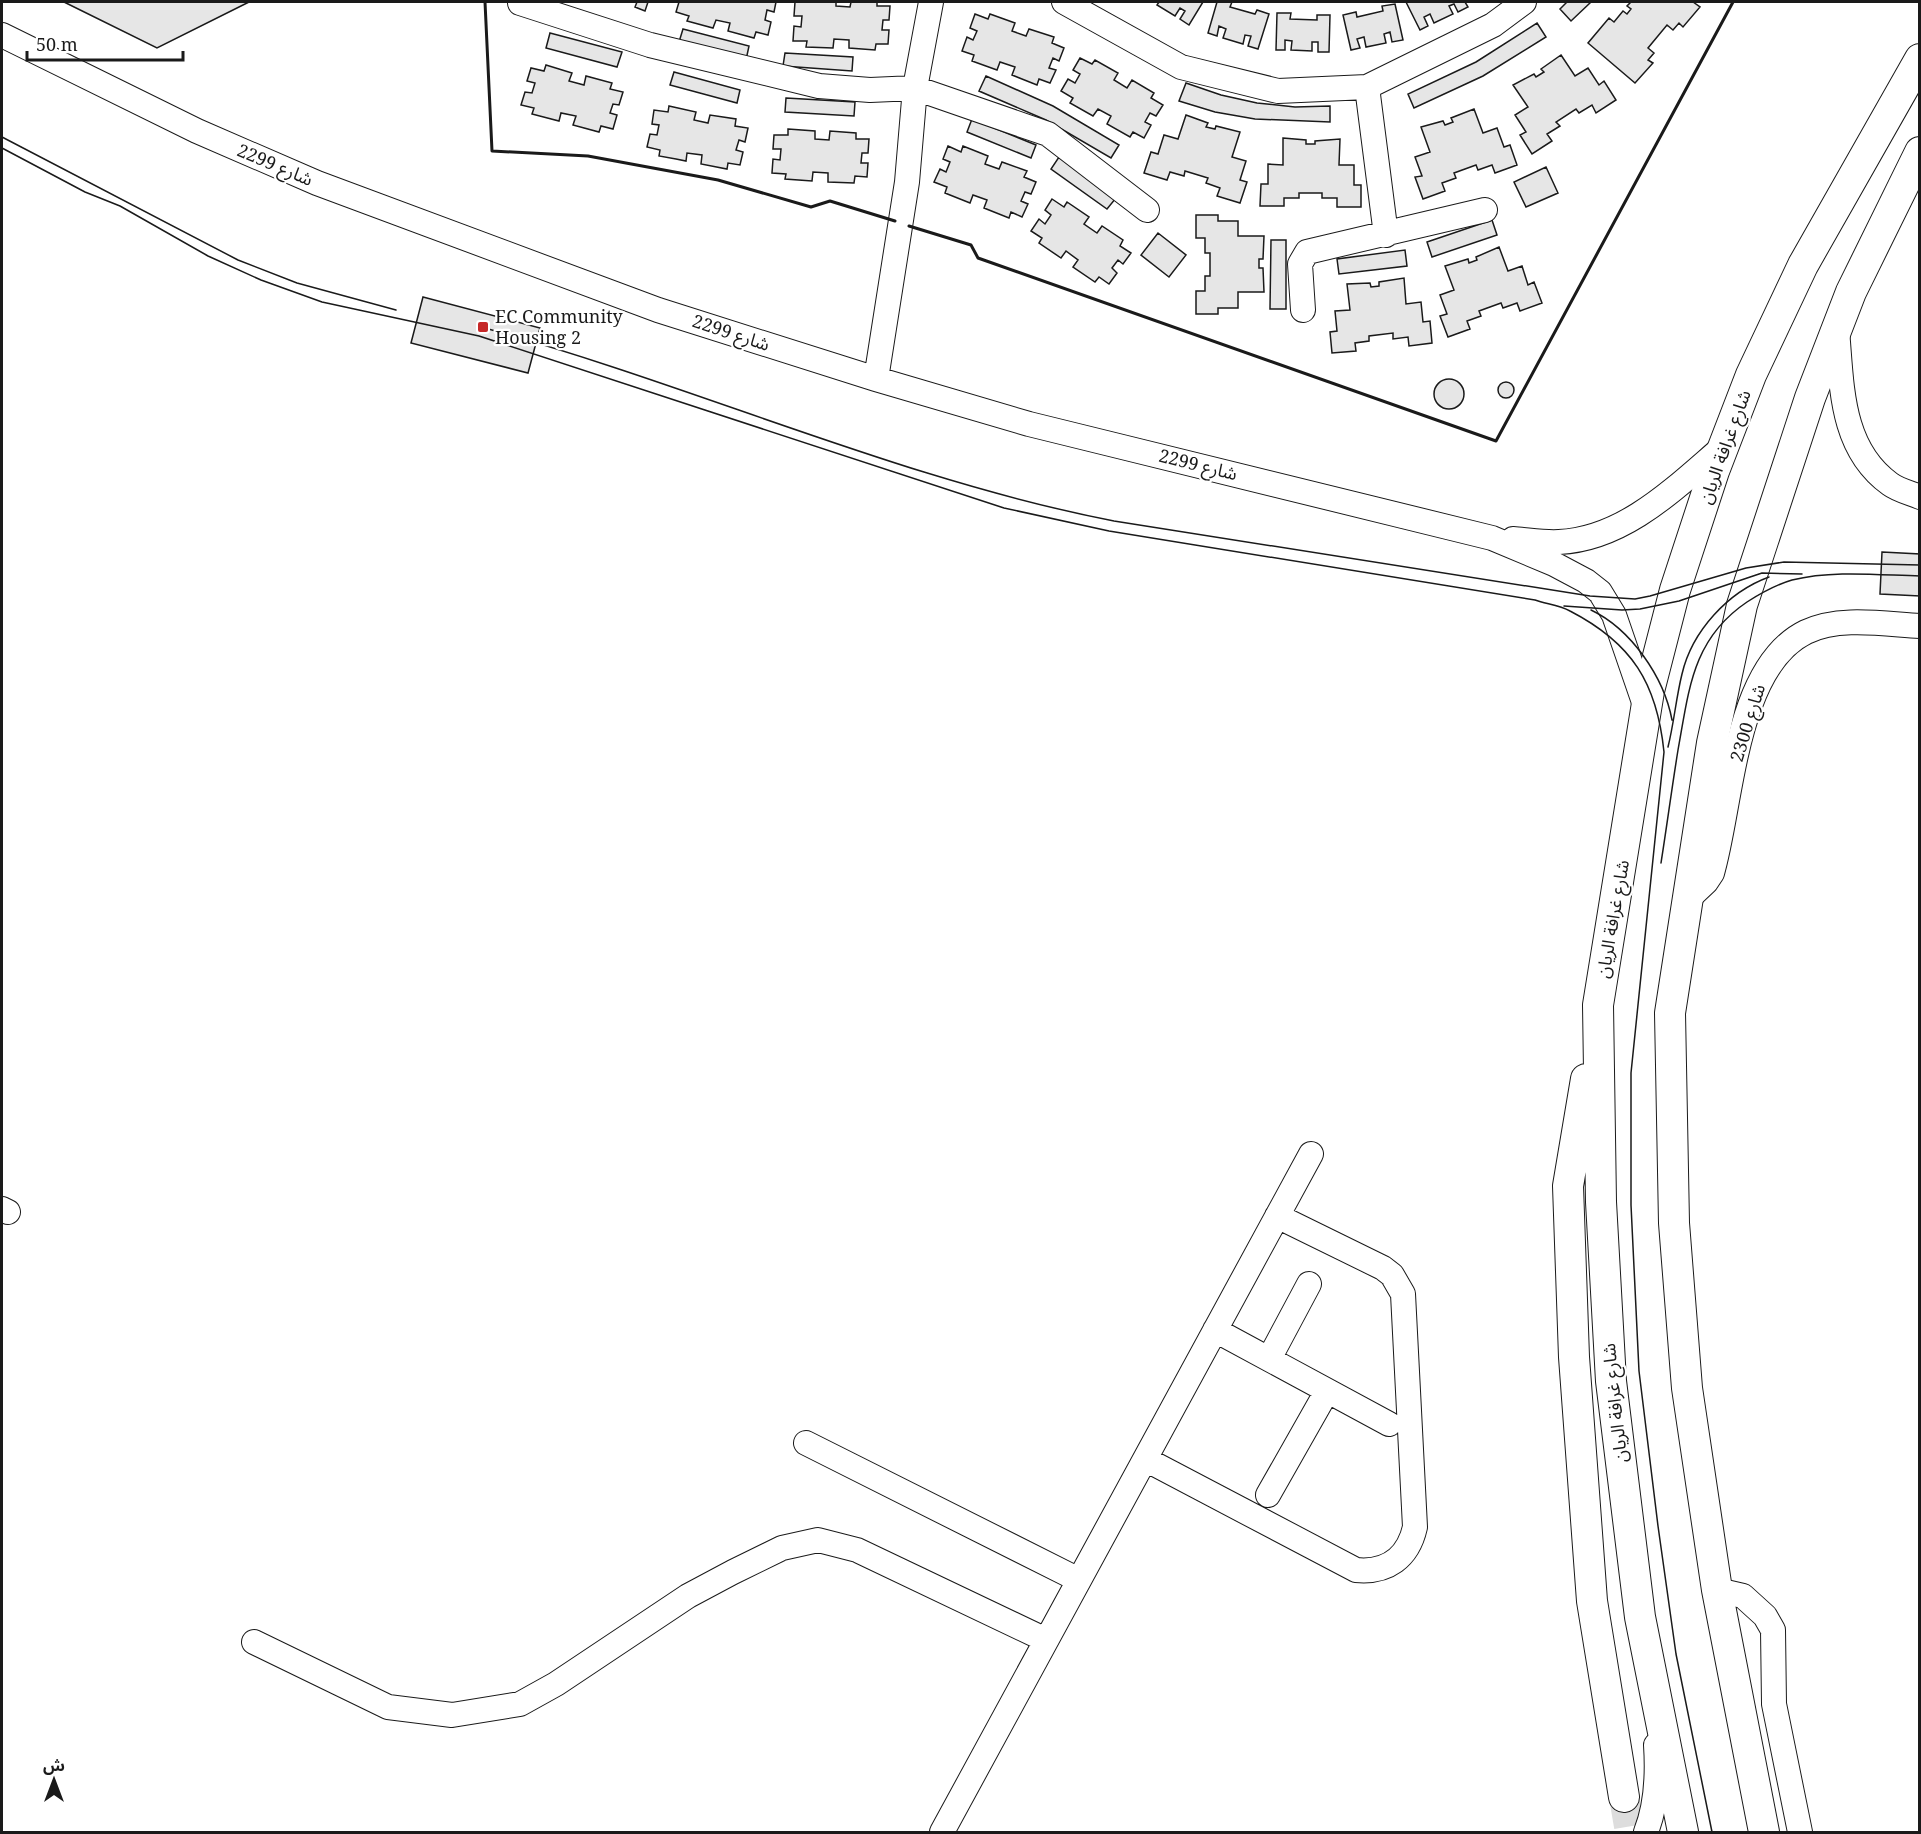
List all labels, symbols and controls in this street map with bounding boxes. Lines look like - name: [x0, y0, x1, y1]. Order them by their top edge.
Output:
- scale bar: [27, 24, 183, 62]
- text: 50 m: [36, 32, 78, 56]
- street label: شارع 2299: [233, 137, 317, 194]
- place label: EC Community Housing 2: [495, 304, 624, 349]
- street label: شارع 2299: [689, 308, 773, 359]
- marker: EC Community Housing 2: [476, 320, 490, 334]
- street label: شارع غرافة الريان: [1692, 386, 1759, 508]
- street label: شارع 2299: [1156, 443, 1240, 488]
- street label: شارع 2300: [1724, 681, 1773, 765]
- street label: شارع غرافة الريان: [1590, 858, 1637, 980]
- street label: شارع غرافة الريان: [1596, 1342, 1635, 1464]
- north arrow: [24, 1750, 84, 1810]
- text: ش: [43, 1754, 65, 1776]

